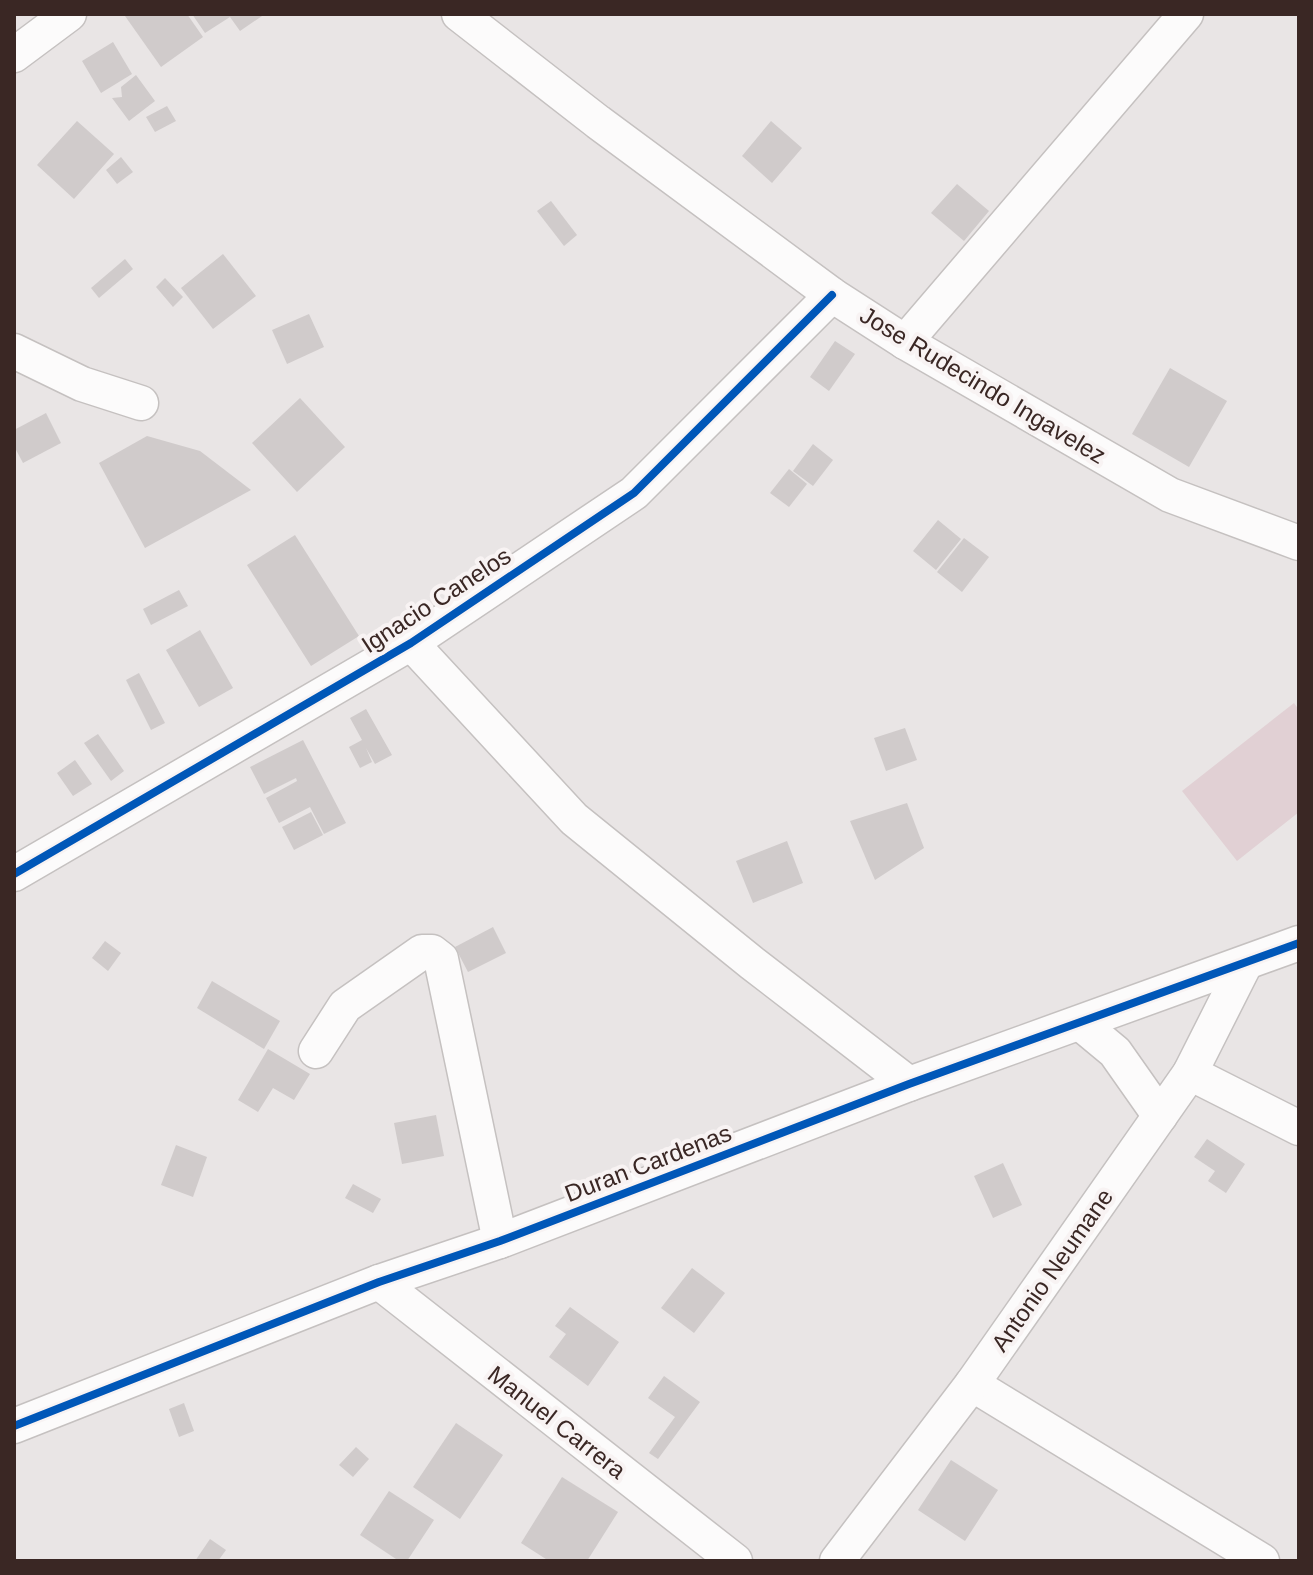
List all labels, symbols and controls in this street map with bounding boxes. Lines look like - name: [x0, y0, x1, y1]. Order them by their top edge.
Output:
- street label: Jose Rudecindo Ingavelez: [855, 301, 1111, 469]
- street label: Ignacio Canelos: [356, 542, 516, 658]
- street label: Duran Cardenas: [561, 1119, 735, 1207]
- street label: Antonio Neumane: [986, 1184, 1118, 1356]
- street label: Manuel Carrera: [483, 1360, 632, 1484]

